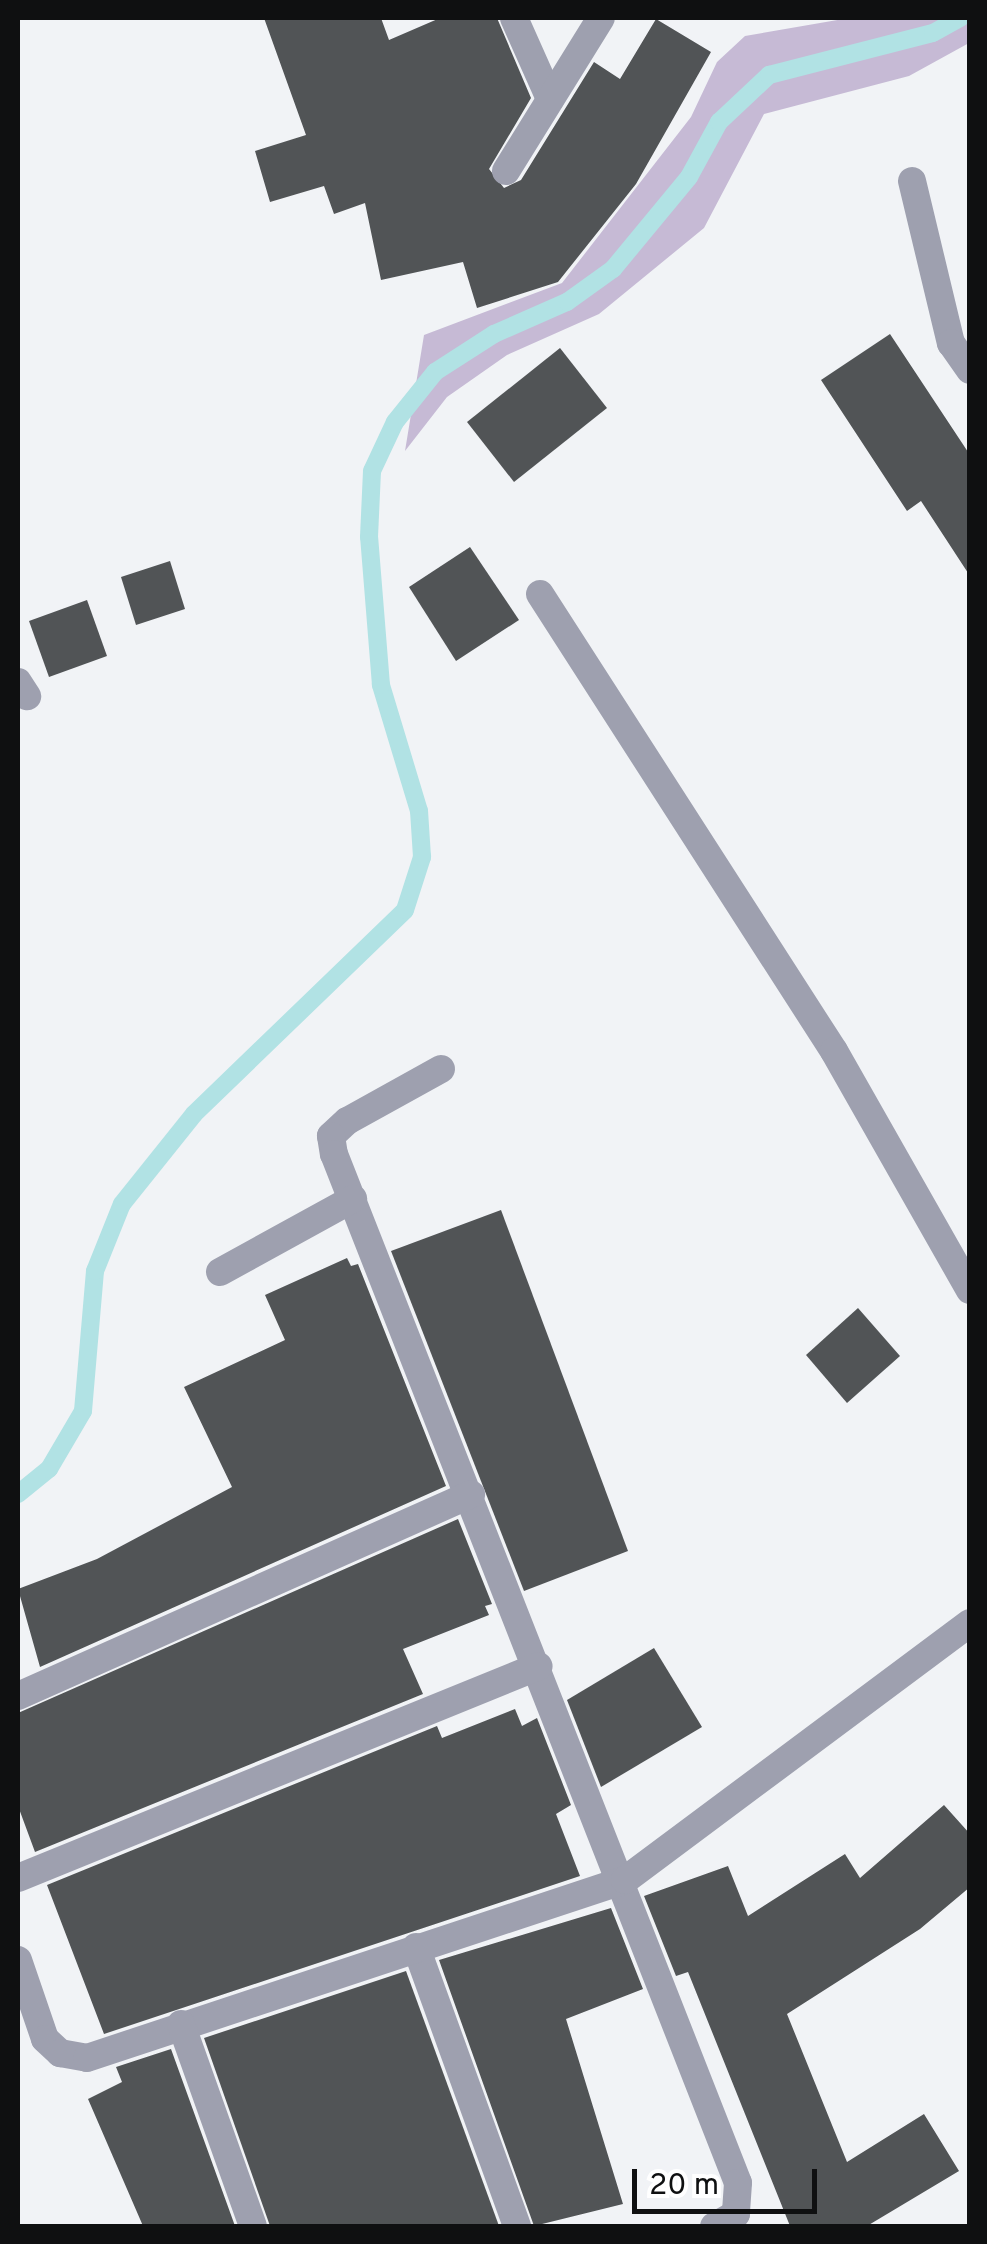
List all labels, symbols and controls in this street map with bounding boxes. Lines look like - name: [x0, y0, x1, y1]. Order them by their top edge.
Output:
- scale bar: [637, 2149, 822, 2211]
- text: 20 m: [649, 2168, 719, 2205]

